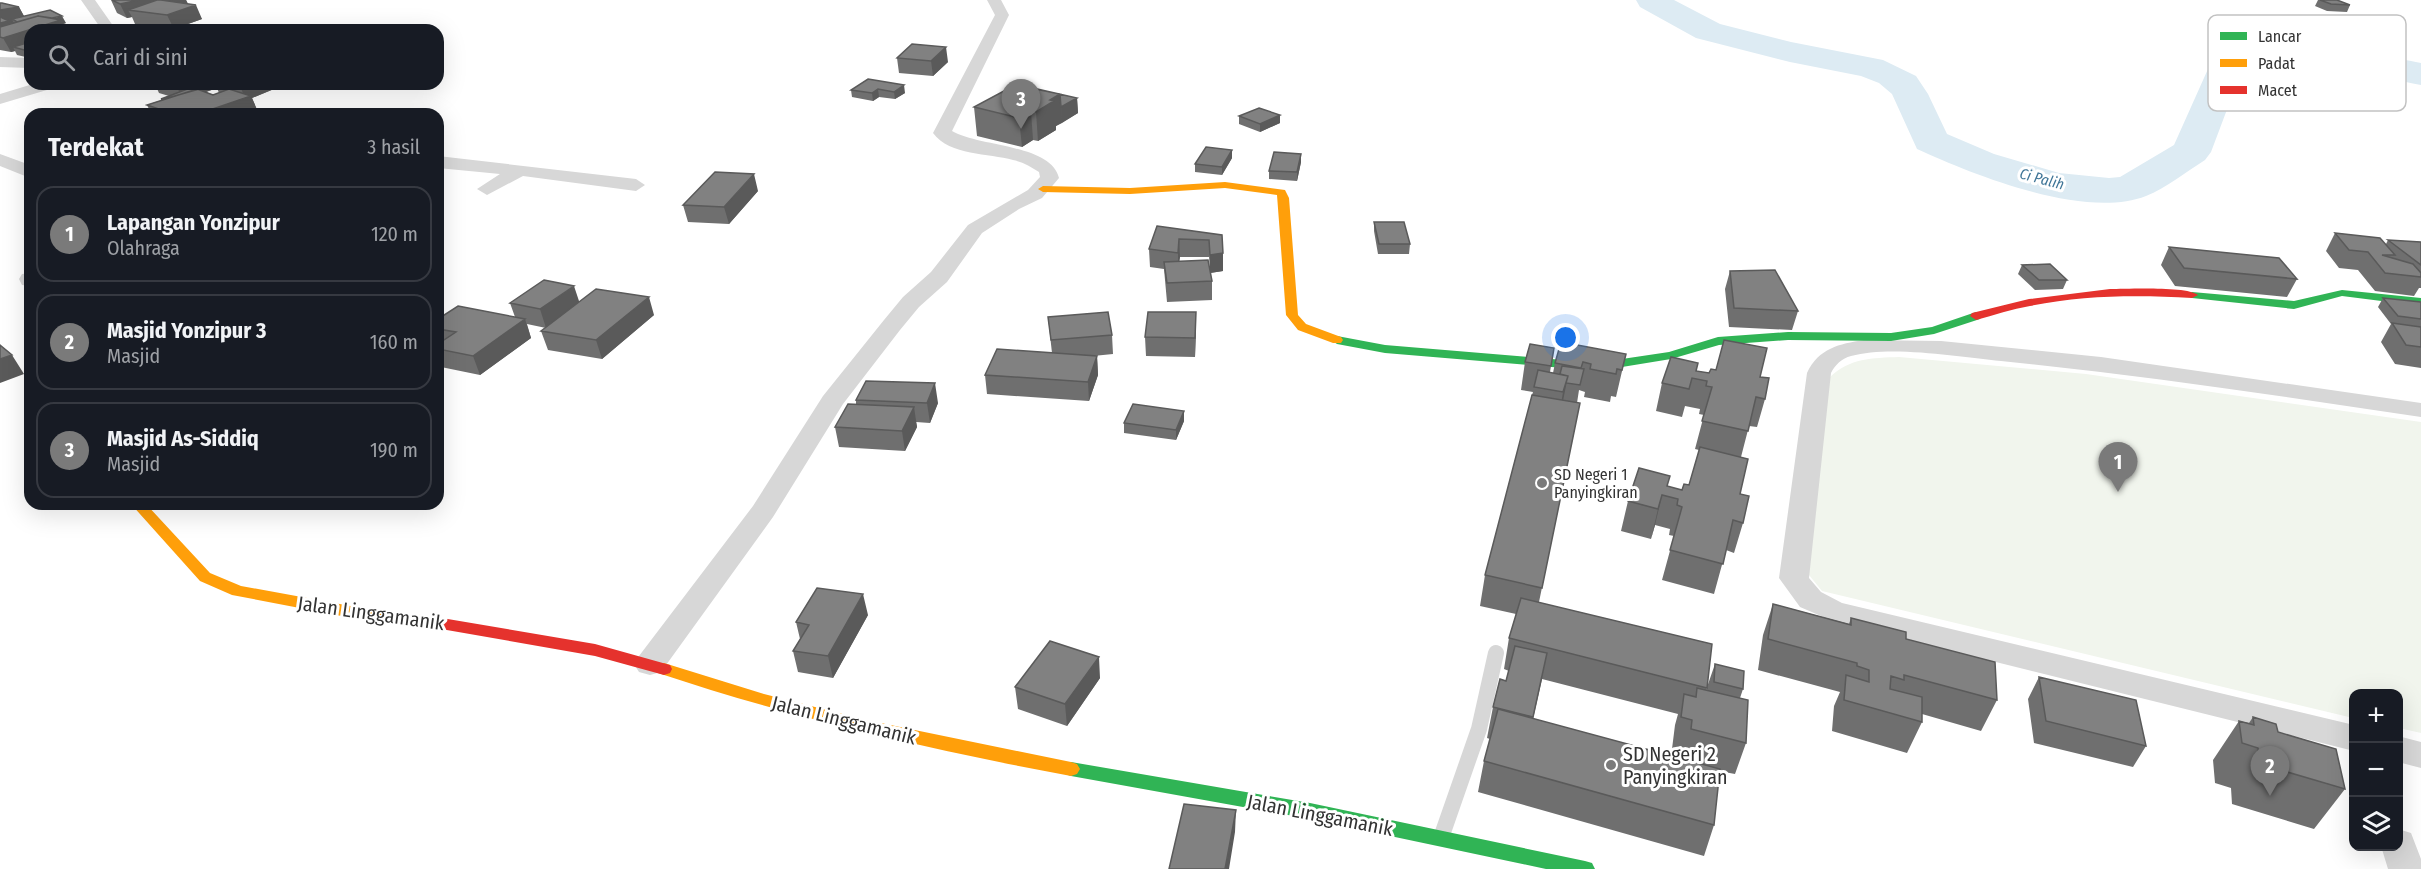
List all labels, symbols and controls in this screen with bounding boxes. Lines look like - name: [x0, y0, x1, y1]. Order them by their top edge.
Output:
- legend: [2208, 15, 2406, 111]
- search box: [24, 24, 444, 90]
- text: Lancar: [2258, 27, 2302, 46]
- icon: search: [45, 41, 78, 74]
- text: Cari di sini: [93, 44, 188, 71]
- text: Padat: [2258, 54, 2296, 73]
- pin: 3: [1002, 80, 1040, 129]
- text: Macet: [2258, 81, 2298, 100]
- text: Terdekat: [48, 132, 144, 163]
- text: 3 hasil: [367, 135, 420, 159]
- water label: Ci Palih: [2018, 164, 2066, 194]
- text: Lapangan Yonzipur: [107, 209, 280, 236]
- text: 1: [65, 222, 74, 246]
- text: 120 m: [371, 222, 418, 246]
- text: Olahraga: [107, 236, 180, 260]
- text: Masjid Yonzipur 3: [107, 317, 266, 344]
- your location: [1551, 323, 1580, 352]
- text: 2: [65, 330, 74, 354]
- text: 160 m: [370, 330, 418, 354]
- text: Masjid: [107, 344, 160, 368]
- text: Masjid As-Siddiq: [107, 425, 259, 452]
- text: 3: [65, 438, 74, 462]
- text: 190 m: [370, 438, 418, 462]
- pin: 1: [2098, 442, 2138, 492]
- text: Masjid: [107, 452, 160, 476]
- place label: SD Negeri 1 Panyingkiran: [1554, 465, 1638, 502]
- marker: SD Negeri 1 Panyingkiran: [1535, 476, 1549, 490]
- street label: Jalan Linggamanik: [296, 591, 447, 635]
- map controls: [2349, 689, 2403, 851]
- button: +: [2349, 689, 2403, 743]
- street label: Jalan Linggamanik: [769, 690, 919, 750]
- place label: SD Negeri 2 Panyingkiran: [1623, 742, 1728, 789]
- button: −: [2349, 743, 2403, 797]
- pin: 2: [2250, 746, 2290, 796]
- marker: SD Negeri 2 Panyingkiran: [1604, 758, 1618, 772]
- street label: Jalan Linggamanik: [1245, 789, 1396, 841]
- button: layers: [2349, 797, 2403, 851]

